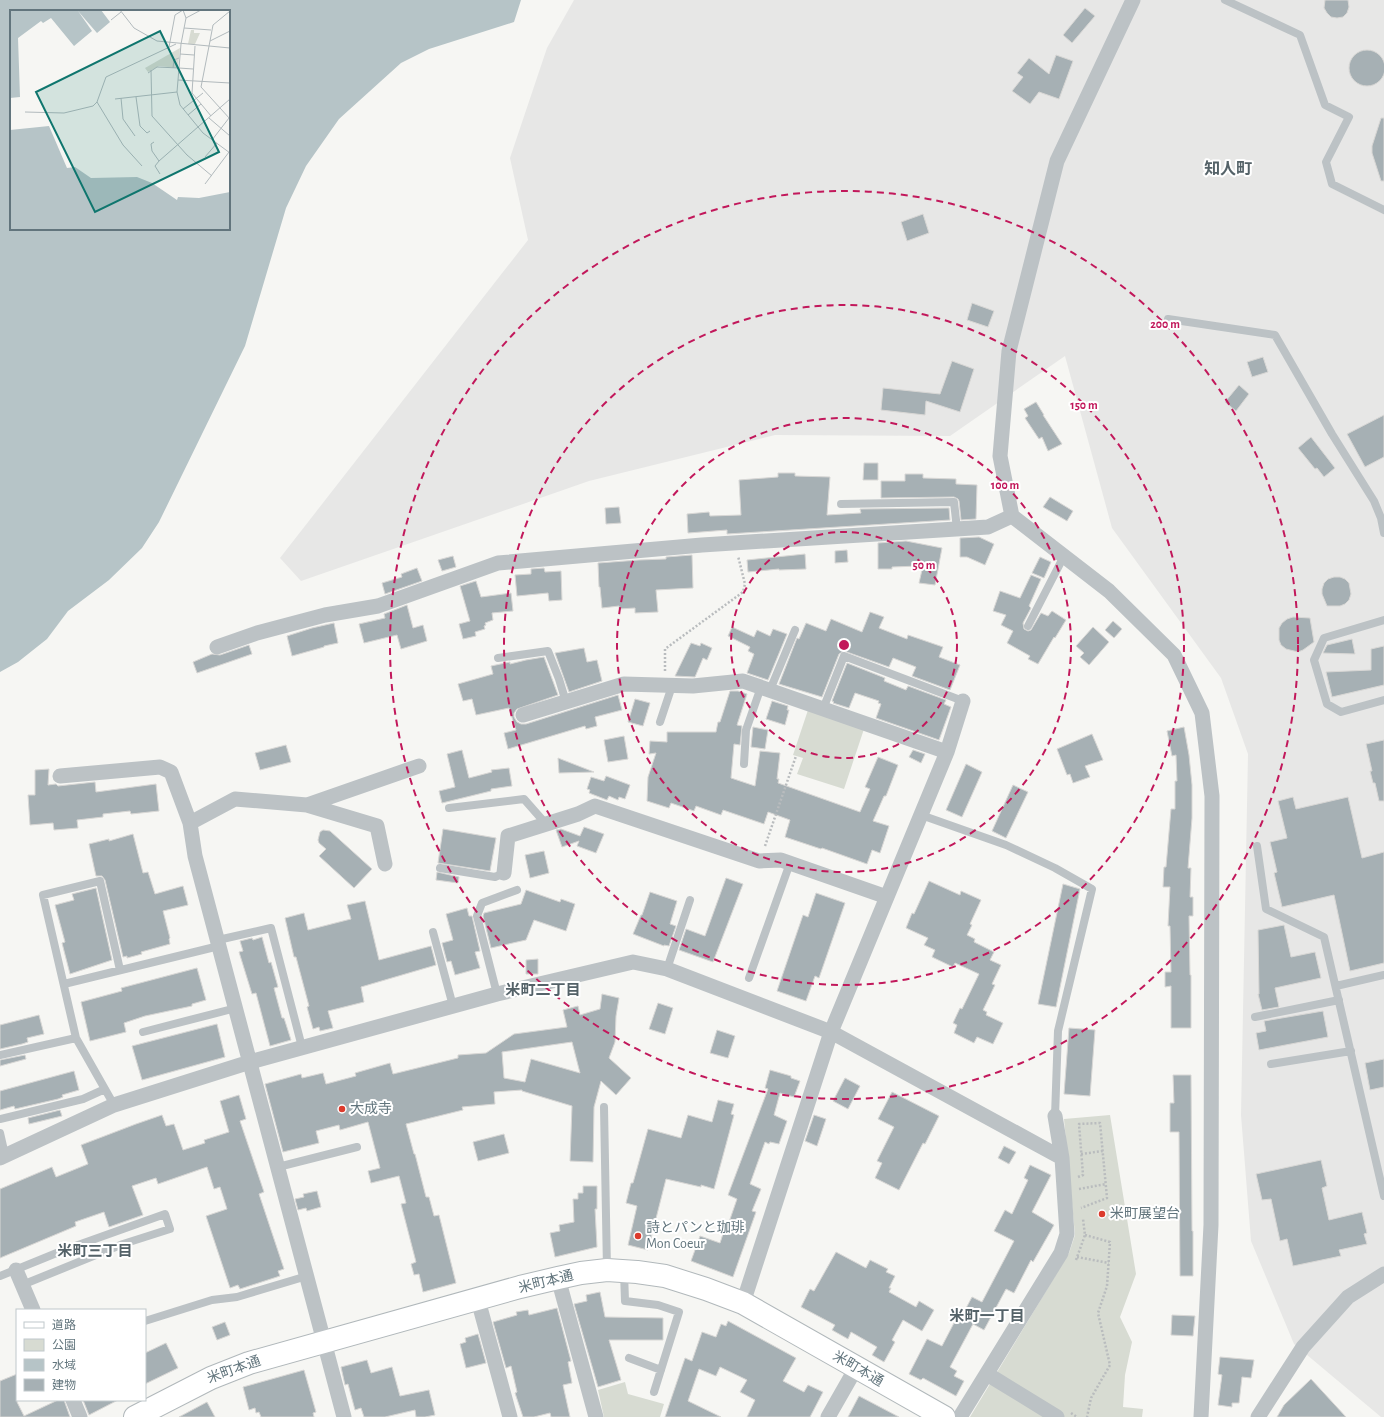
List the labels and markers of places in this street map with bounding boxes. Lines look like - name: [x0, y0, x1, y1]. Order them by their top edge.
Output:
- centre of rings: [837, 638, 851, 652]
- place label: 大成寺: [350, 1101, 392, 1116]
- marker: 大成寺: [337, 1104, 347, 1114]
- place label: 米町展望台: [1110, 1205, 1180, 1221]
- marker: 米町展望台: [1097, 1209, 1107, 1219]
- place label: 詩とパンと珈琲 Mon Coeur: [646, 1220, 745, 1251]
- marker: 詩とパンと珈琲 Mon Coeur: [633, 1231, 643, 1241]

